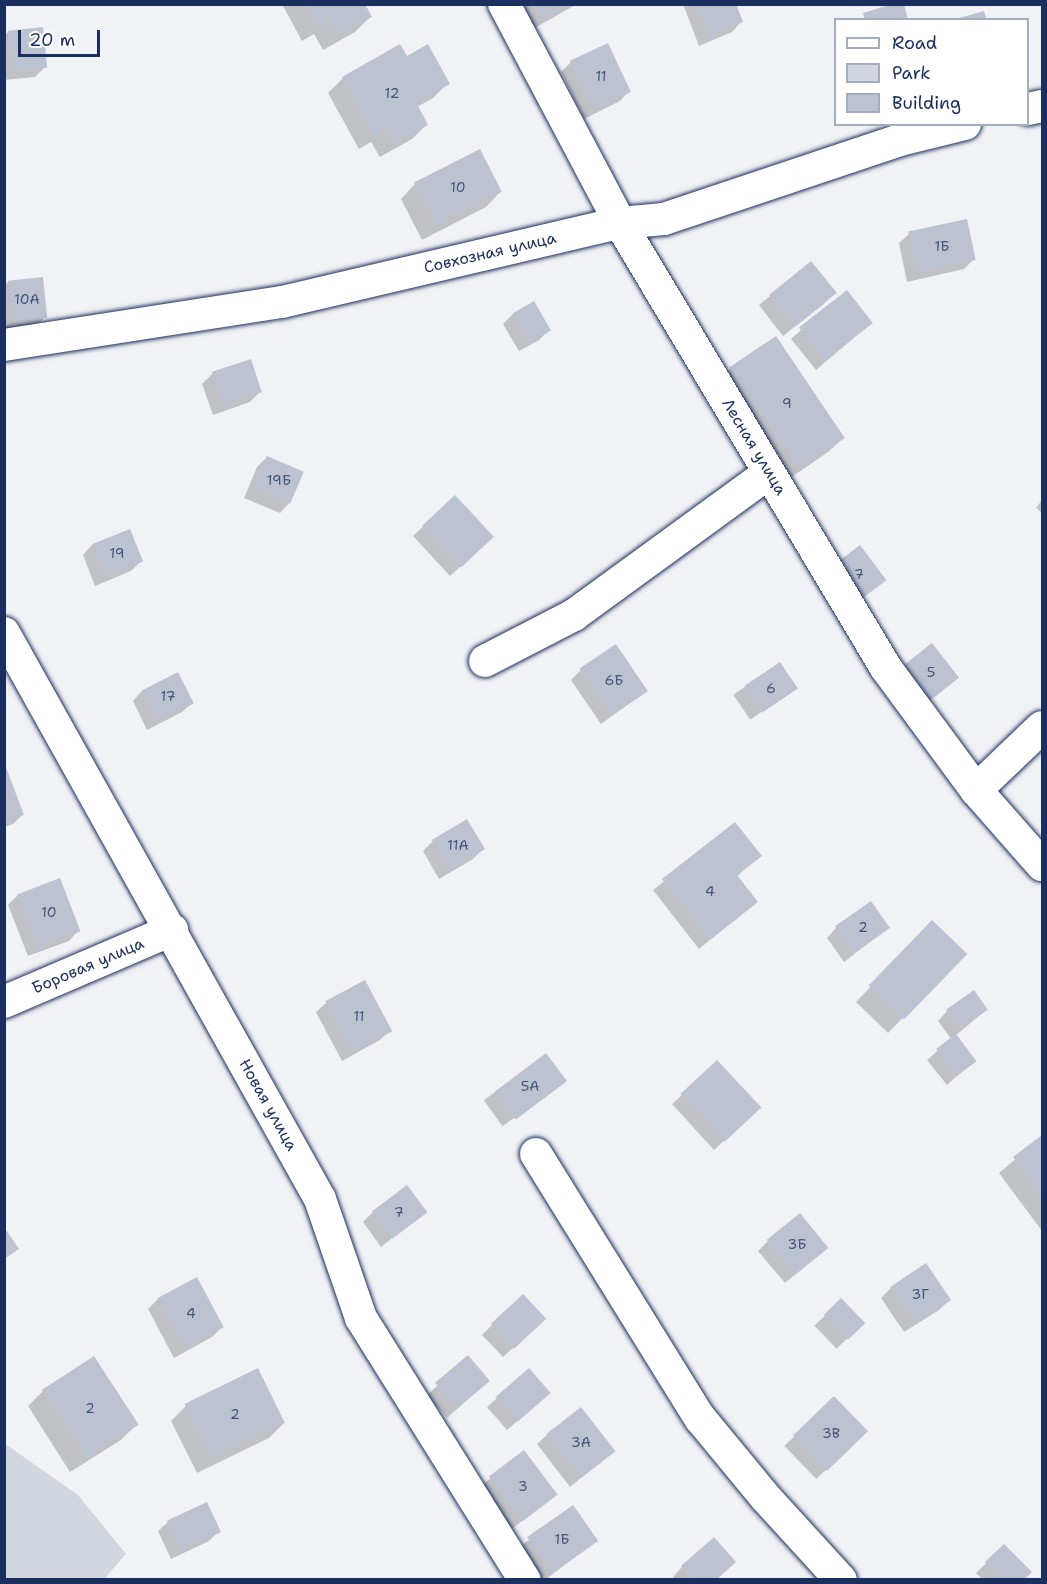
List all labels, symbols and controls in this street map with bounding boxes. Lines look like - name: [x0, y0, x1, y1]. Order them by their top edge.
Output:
- scale bar: [21, 18, 104, 56]
- legend: [834, 18, 1029, 126]
- text: 20 m: [29, 28, 75, 52]
- text: Road: [892, 31, 937, 55]
- text: Park: [892, 61, 931, 85]
- house number: 11: [595, 68, 607, 84]
- house number: 12: [385, 85, 399, 101]
- text: Building: [892, 91, 961, 115]
- house number: 10: [450, 179, 466, 195]
- street label: Совхозная улица: [422, 228, 558, 278]
- house number: 1Б: [934, 238, 950, 254]
- house number: 10А: [14, 291, 40, 307]
- street label: Лесная улица: [718, 395, 790, 499]
- house number: 9: [782, 395, 792, 411]
- house number: 19Б: [267, 472, 291, 488]
- house number: 19: [109, 545, 125, 561]
- house number: 7: [854, 566, 864, 582]
- house number: 5: [927, 664, 935, 680]
- house number: 6Б: [604, 672, 624, 688]
- house number: 6: [766, 680, 776, 696]
- house number: 17: [161, 688, 175, 704]
- house number: 11А: [447, 837, 469, 853]
- house number: 4: [705, 883, 715, 899]
- house number: 10: [41, 904, 57, 920]
- house number: 2: [858, 919, 868, 935]
- street label: Боровая улица: [29, 934, 147, 998]
- house number: 11: [353, 1008, 365, 1024]
- street label: Новая улица: [235, 1056, 301, 1154]
- house number: 5А: [521, 1078, 539, 1094]
- house number: 7: [394, 1204, 404, 1220]
- house number: 3Б: [787, 1236, 807, 1252]
- house number: 3Г: [911, 1286, 929, 1302]
- house number: 4: [186, 1305, 196, 1321]
- house number: 2: [85, 1400, 95, 1416]
- house number: 2: [230, 1406, 240, 1422]
- house number: 3В: [822, 1425, 840, 1441]
- house number: 3А: [571, 1434, 591, 1450]
- house number: 3: [518, 1478, 528, 1494]
- house number: 1Б: [554, 1531, 570, 1547]

